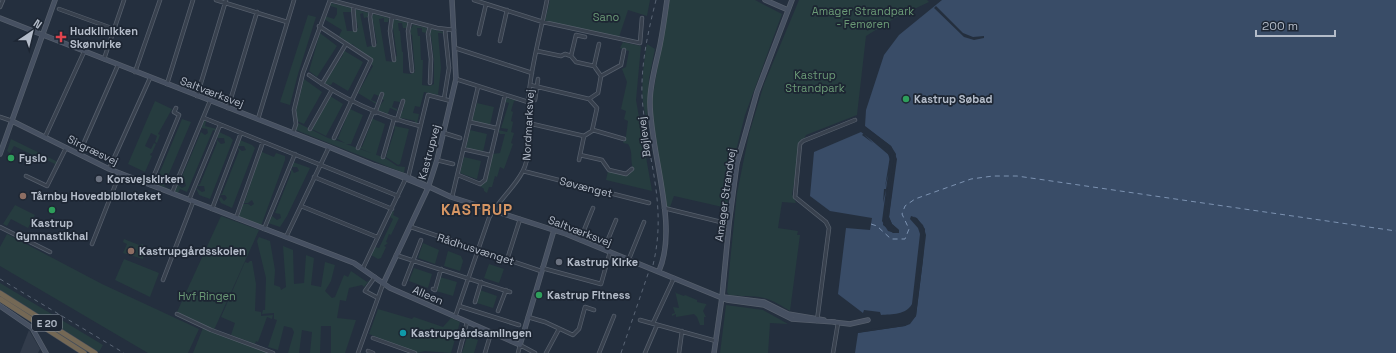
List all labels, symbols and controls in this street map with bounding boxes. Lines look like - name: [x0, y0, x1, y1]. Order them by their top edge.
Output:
- park label: Amager Strandpark - Femøren: [812, 4, 914, 31]
- park label: Sano: [593, 10, 620, 24]
- north arrow: [12, 12, 52, 52]
- scale bar: [1256, 12, 1335, 38]
- text: N: [31, 16, 45, 32]
- text: 200 m: [1262, 18, 1298, 34]
- place label: Hudklinikken Skønvirke: [70, 24, 138, 51]
- marker: Hudklinikken Skønvirke: [55, 31, 67, 43]
- park label: Kastrup Strandpark: [785, 68, 845, 95]
- street label: Saltværksvej: [178, 73, 246, 111]
- street label: Nordmarksvej: [519, 89, 537, 161]
- place label: Kastrup Søbad: [914, 92, 993, 106]
- marker: Kastrup Søbad: [901, 94, 911, 104]
- street label: Bøjlevej: [635, 116, 653, 158]
- street label: Kastrupvej: [415, 123, 443, 181]
- street label: Sirgræsvej: [65, 132, 121, 168]
- street label: Amager Strandvej: [712, 147, 739, 243]
- place label: Fysio: [19, 151, 47, 165]
- marker: Fysio: [6, 153, 16, 163]
- place label: Korsvejskirken: [107, 172, 184, 186]
- marker: Korsvejskirken: [94, 174, 104, 184]
- street label: Søvænget: [558, 174, 614, 200]
- place label: Tårnby Hovedbiblioteket: [31, 189, 161, 203]
- marker: Tårnby Hovedbiblioteket: [18, 191, 28, 201]
- district label: KASTRUP: [441, 200, 513, 219]
- marker: Kastrup Gymnastikhal: [47, 205, 57, 215]
- street label: Saltværksvej: [546, 212, 614, 250]
- place label: Kastrup Gymnastikhal: [16, 216, 88, 243]
- street label: Rådhusvænget: [436, 230, 516, 268]
- place label: Kastrupgårdsskolen: [139, 244, 246, 258]
- marker: Kastrupgårdsskolen: [126, 246, 136, 256]
- place label: Kastrup Kirke: [567, 255, 638, 269]
- marker: Kastrup Kirke: [554, 257, 564, 267]
- street label: Alleen: [410, 282, 446, 308]
- place label: Kastrup Fitness: [547, 288, 631, 302]
- park label: Hvf Ringen: [178, 289, 236, 303]
- marker: Kastrup Fitness: [534, 290, 544, 300]
- road number: E 20: [32, 315, 62, 331]
- place label: Kastrupgårdsamlingen: [411, 326, 532, 340]
- marker: Kastrupgårdsamlingen: [398, 328, 408, 338]

